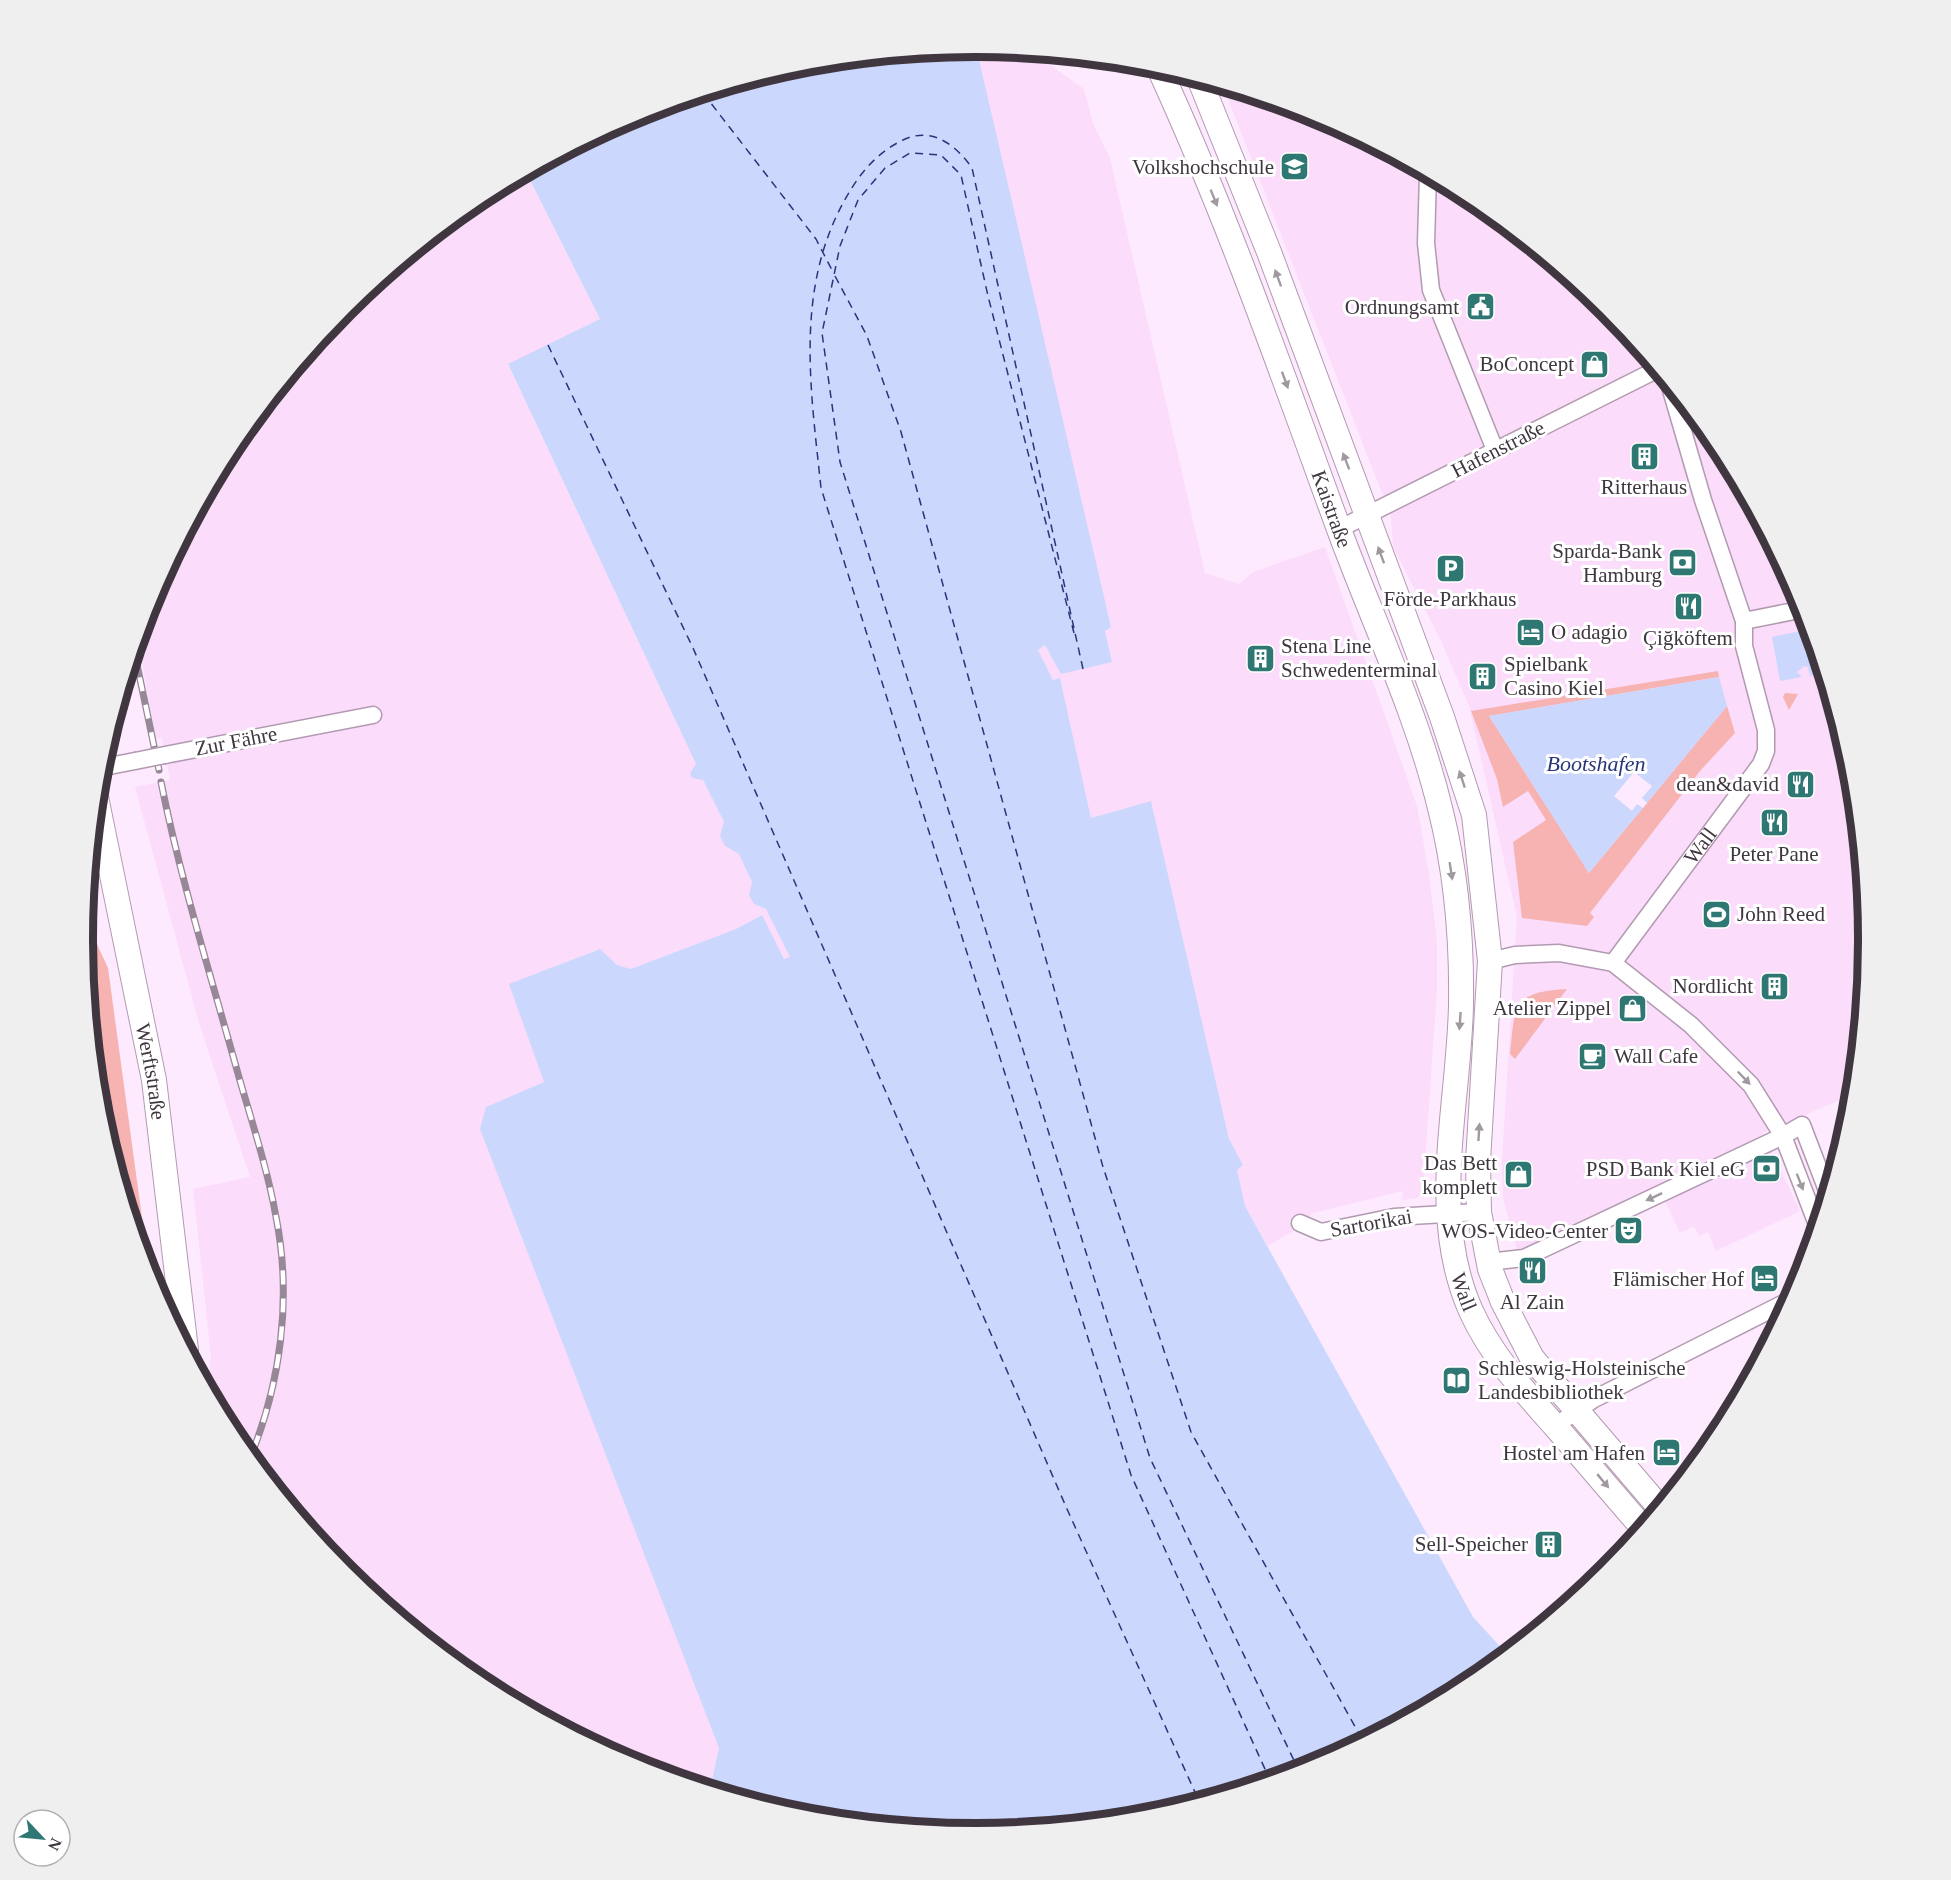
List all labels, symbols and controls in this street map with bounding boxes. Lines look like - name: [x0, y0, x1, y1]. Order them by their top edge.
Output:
- school or university icon: Volkshochschule: [1279, 151, 1311, 183]
- place label: Volkshochschule: [1132, 155, 1274, 179]
- one-way arrow: [1210, 189, 1219, 207]
- one-way arrow: [1273, 269, 1283, 287]
- public building icon: Ordnungsamt: [1464, 291, 1496, 323]
- place label: Ordnungsamt: [1345, 295, 1459, 319]
- shop icon: BoConcept: [1579, 348, 1611, 380]
- place label: BoConcept: [1480, 352, 1574, 376]
- one-way arrow: [1280, 371, 1290, 389]
- street label: Hafenstraße: [1447, 415, 1549, 483]
- building icon: Ritterhaus: [1628, 440, 1660, 472]
- one-way arrow: [1341, 452, 1351, 470]
- street label: Kaistraße: [1307, 467, 1357, 551]
- place label: Ritterhaus: [1601, 475, 1687, 499]
- place label: Sparda-Bank Hamburg: [1552, 539, 1662, 587]
- one-way arrow: [1376, 546, 1386, 564]
- bank icon: Sparda-Bank Hamburg: [1667, 547, 1699, 579]
- parking icon: Förde-Parkhaus: [1434, 552, 1466, 584]
- place label: Förde-Parkhaus: [1384, 587, 1516, 611]
- restaurant icon: Çiğköftem: [1672, 591, 1704, 623]
- hotel icon: O adagio: [1514, 616, 1546, 648]
- place label: O adagio: [1551, 620, 1627, 644]
- place label: Çiğköftem: [1643, 626, 1733, 650]
- place label: Stena Line Schwedenterminal: [1281, 634, 1437, 682]
- building icon: Stena Line Schwedenterminal: [1244, 642, 1276, 674]
- place label: Spielbank Casino Kiel: [1504, 652, 1604, 700]
- building icon: Spielbank Casino Kiel: [1467, 660, 1499, 692]
- street label: Zur Fähre: [193, 721, 279, 761]
- water label: Bootshafen: [1547, 751, 1646, 776]
- restaurant icon: dean&david: [1784, 768, 1816, 800]
- one-way arrow: [1457, 770, 1467, 788]
- place label: dean&david: [1676, 772, 1779, 796]
- restaurant icon: Peter Pane: [1758, 807, 1790, 839]
- street label: Wall: [1679, 823, 1722, 869]
- place label: Peter Pane: [1729, 842, 1819, 866]
- one-way arrow: [1446, 862, 1455, 881]
- sports icon: John Reed: [1700, 898, 1732, 930]
- place label: John Reed: [1737, 902, 1826, 926]
- building icon: Nordlicht: [1758, 970, 1790, 1002]
- place label: Nordlicht: [1673, 974, 1753, 998]
- shop icon: Atelier Zippel: [1616, 992, 1648, 1024]
- place label: Atelier Zippel: [1493, 996, 1611, 1020]
- one-way arrow: [1455, 1011, 1465, 1030]
- street label: Werftstraße: [131, 1021, 171, 1121]
- cafe icon: Wall Cafe: [1577, 1040, 1609, 1072]
- place label: Wall Cafe: [1614, 1044, 1698, 1068]
- one-way arrow: [1737, 1070, 1751, 1085]
- one-way arrow: [1475, 1123, 1484, 1142]
- place label: Das Bett komplett: [1422, 1151, 1497, 1199]
- bank icon: PSD Bank Kiel eG: [1750, 1153, 1782, 1185]
- place label: PSD Bank Kiel eG: [1586, 1157, 1745, 1181]
- shop icon: Das Bett komplett: [1502, 1159, 1534, 1191]
- one-way arrow: [1795, 1173, 1805, 1191]
- one-way arrow: [1645, 1193, 1662, 1202]
- street label: Sartorikai: [1328, 1204, 1414, 1242]
- theatre icon: WOS-Video-Center: [1613, 1215, 1645, 1247]
- place label: WOS-Video-Center: [1441, 1219, 1608, 1243]
- restaurant icon: Al Zain: [1516, 1255, 1548, 1287]
- hotel icon: Flämischer Hof: [1749, 1263, 1781, 1295]
- place label: Flämischer Hof: [1613, 1267, 1744, 1291]
- street label: Wall: [1446, 1270, 1482, 1315]
- place label: Al Zain: [1500, 1290, 1565, 1314]
- place label: Schleswig-Holsteinische Landesbibliothek: [1478, 1356, 1686, 1404]
- library icon: Schleswig-Holsteinische Landesbibliothek: [1441, 1364, 1473, 1396]
- hotel icon: Hostel am Hafen: [1650, 1437, 1682, 1469]
- place label: Hostel am Hafen: [1503, 1441, 1645, 1465]
- one-way arrow: [1596, 1473, 1609, 1489]
- building icon: Sell-Speicher: [1533, 1528, 1565, 1560]
- place label: Sell-Speicher: [1415, 1532, 1528, 1556]
- north arrow: [12, 1808, 72, 1868]
- text: N: [45, 1835, 65, 1854]

